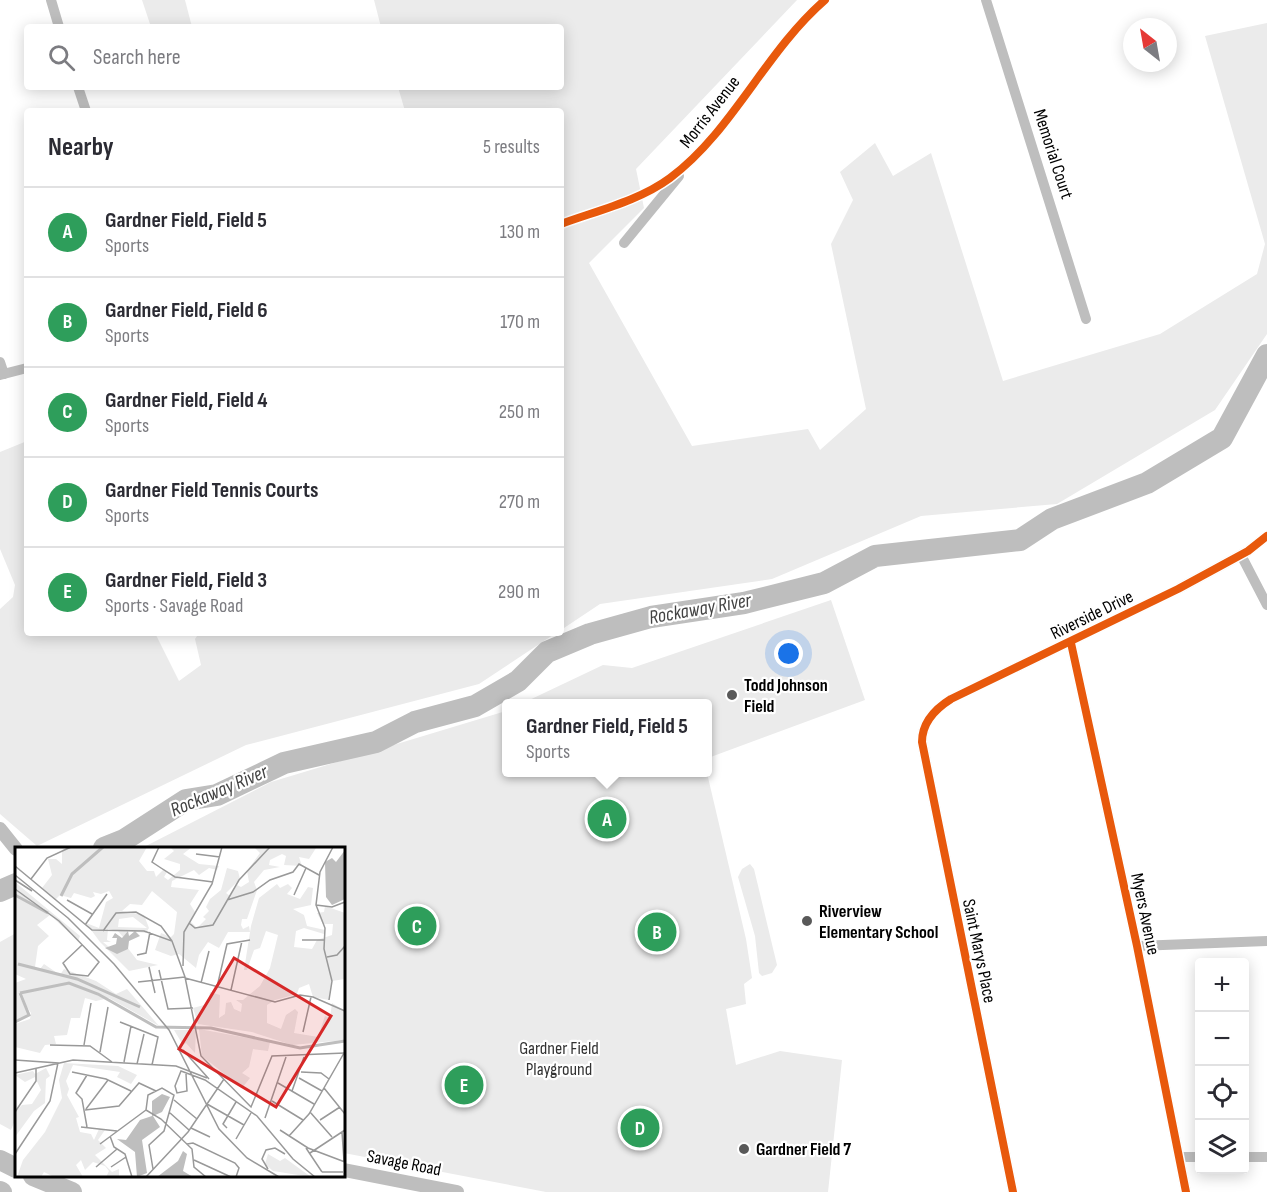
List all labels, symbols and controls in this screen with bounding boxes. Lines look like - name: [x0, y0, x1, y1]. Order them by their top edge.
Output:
- north arrow: [1123, 18, 1177, 72]
- search box: [24, 24, 564, 90]
- icon: search: [45, 41, 78, 74]
- text: Search here: [93, 44, 180, 71]
- street label: Morris Avenue: [676, 72, 744, 152]
- street label: Memorial Court: [1029, 107, 1078, 202]
- text: Nearby: [48, 132, 114, 163]
- text: 5 results: [483, 135, 540, 159]
- text: Gardner Field, Field 5: [105, 207, 267, 234]
- text: A: [63, 220, 72, 244]
- text: 130 m: [500, 220, 540, 244]
- text: Sports: [105, 234, 149, 258]
- text: Gardner Field, Field 6: [105, 297, 268, 324]
- text: B: [63, 310, 72, 334]
- text: 170 m: [500, 310, 540, 334]
- text: Sports: [105, 324, 149, 348]
- text: Gardner Field, Field 4: [105, 387, 268, 414]
- text: C: [62, 400, 73, 424]
- text: 250 m: [499, 400, 540, 424]
- text: Sports: [105, 414, 149, 438]
- text: Gardner Field Tennis Courts: [105, 477, 318, 504]
- text: D: [62, 490, 73, 514]
- text: 270 m: [499, 490, 540, 514]
- text: Sports: [105, 504, 149, 528]
- text: Gardner Field, Field 3: [105, 567, 267, 594]
- text: E: [63, 580, 72, 604]
- text: 290 m: [498, 580, 540, 604]
- street label: Riverside Drive: [1047, 586, 1137, 644]
- water label: Rockaway River: [647, 588, 754, 630]
- text: Sports · Savage Road: [105, 594, 243, 618]
- your location: [774, 639, 803, 668]
- place label: Todd Johnson Field: [744, 675, 828, 717]
- marker: Todd Johnson Field: [725, 688, 739, 702]
- popup: [502, 699, 712, 777]
- text: Gardner Field, Field 5: [526, 713, 688, 740]
- text: Sports: [526, 740, 570, 764]
- water label: Rockaway River: [167, 759, 272, 822]
- pin: A: [588, 796, 626, 842]
- inset map: [15, 847, 345, 1177]
- street label: Myers Avenue: [1126, 871, 1164, 957]
- street label: Saint Marys Place: [958, 897, 1000, 1005]
- place label: Riverview Elementary School: [819, 901, 938, 943]
- pin: C: [398, 904, 436, 948]
- pin: B: [638, 910, 676, 954]
- marker: Riverview Elementary School: [800, 914, 814, 928]
- map controls: [1195, 958, 1249, 1174]
- button: +: [1195, 958, 1249, 1012]
- button: −: [1195, 1012, 1249, 1066]
- park label: Gardner Field Playground: [519, 1038, 599, 1080]
- pin: E: [444, 1062, 484, 1108]
- button: locate: [1195, 1066, 1249, 1120]
- pin: D: [620, 1106, 660, 1150]
- button: layers: [1195, 1120, 1249, 1174]
- place label: Gardner Field 7: [756, 1139, 851, 1160]
- marker: Gardner Field 7: [737, 1142, 751, 1156]
- street label: Savage Road: [365, 1146, 443, 1180]

